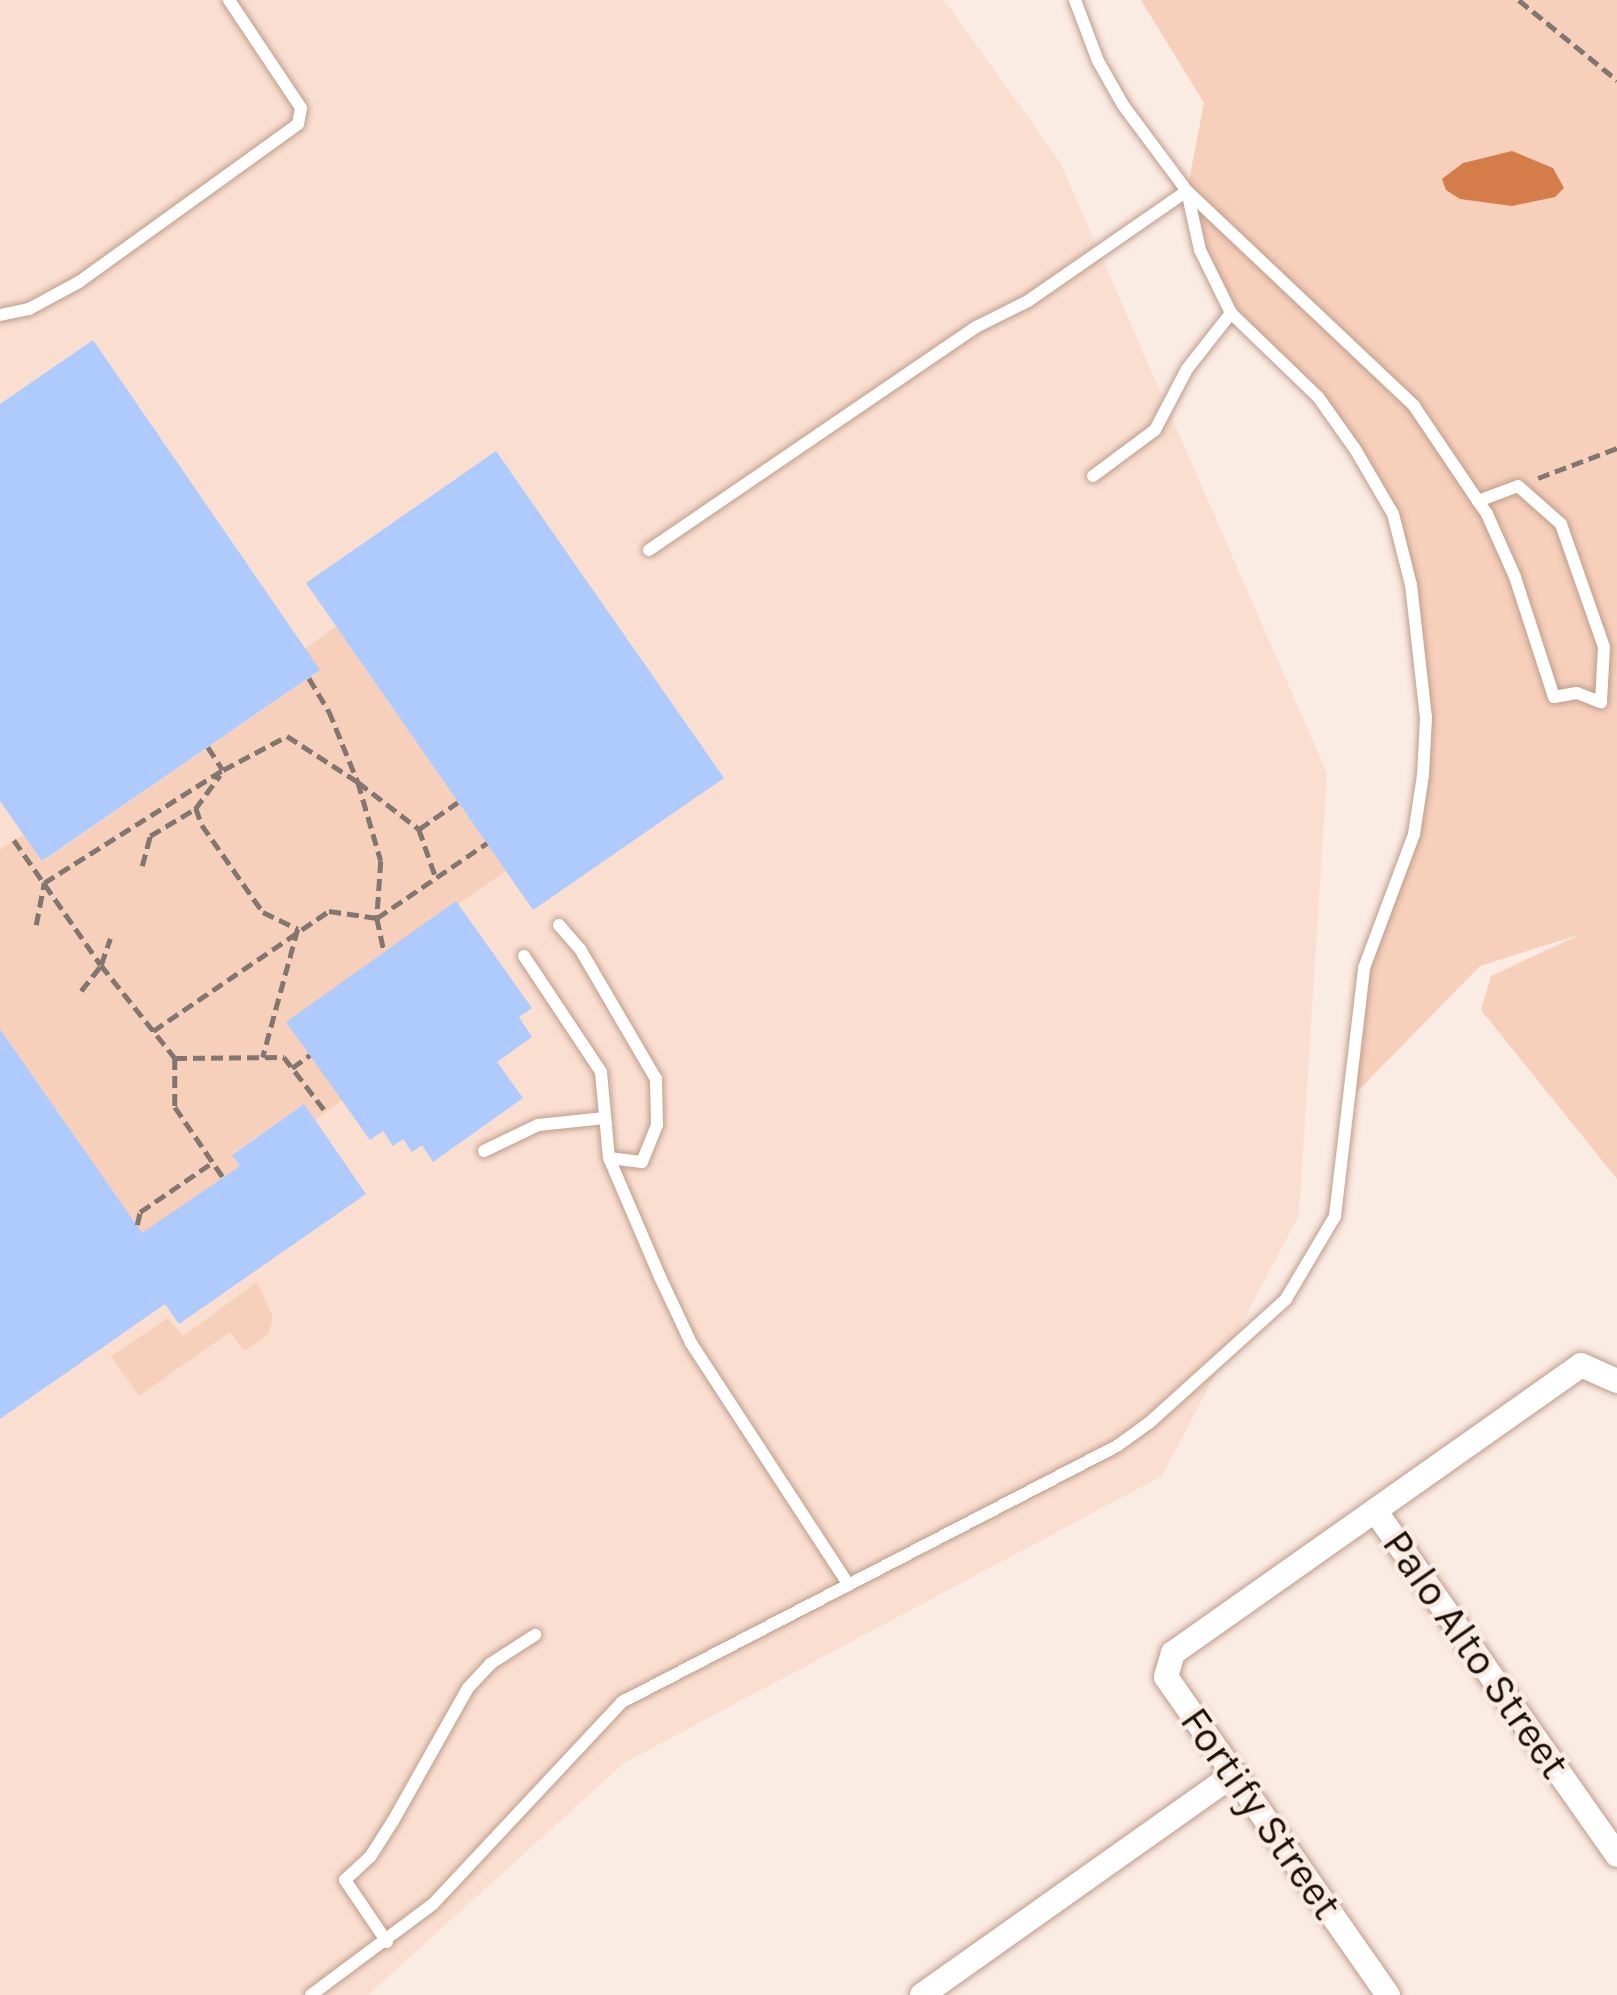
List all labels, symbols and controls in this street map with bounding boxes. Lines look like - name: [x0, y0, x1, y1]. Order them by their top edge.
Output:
- street label: Palo Alto Street: [1372, 1520, 1580, 1788]
- street label: Fortify Street: [1170, 1698, 1352, 1928]

